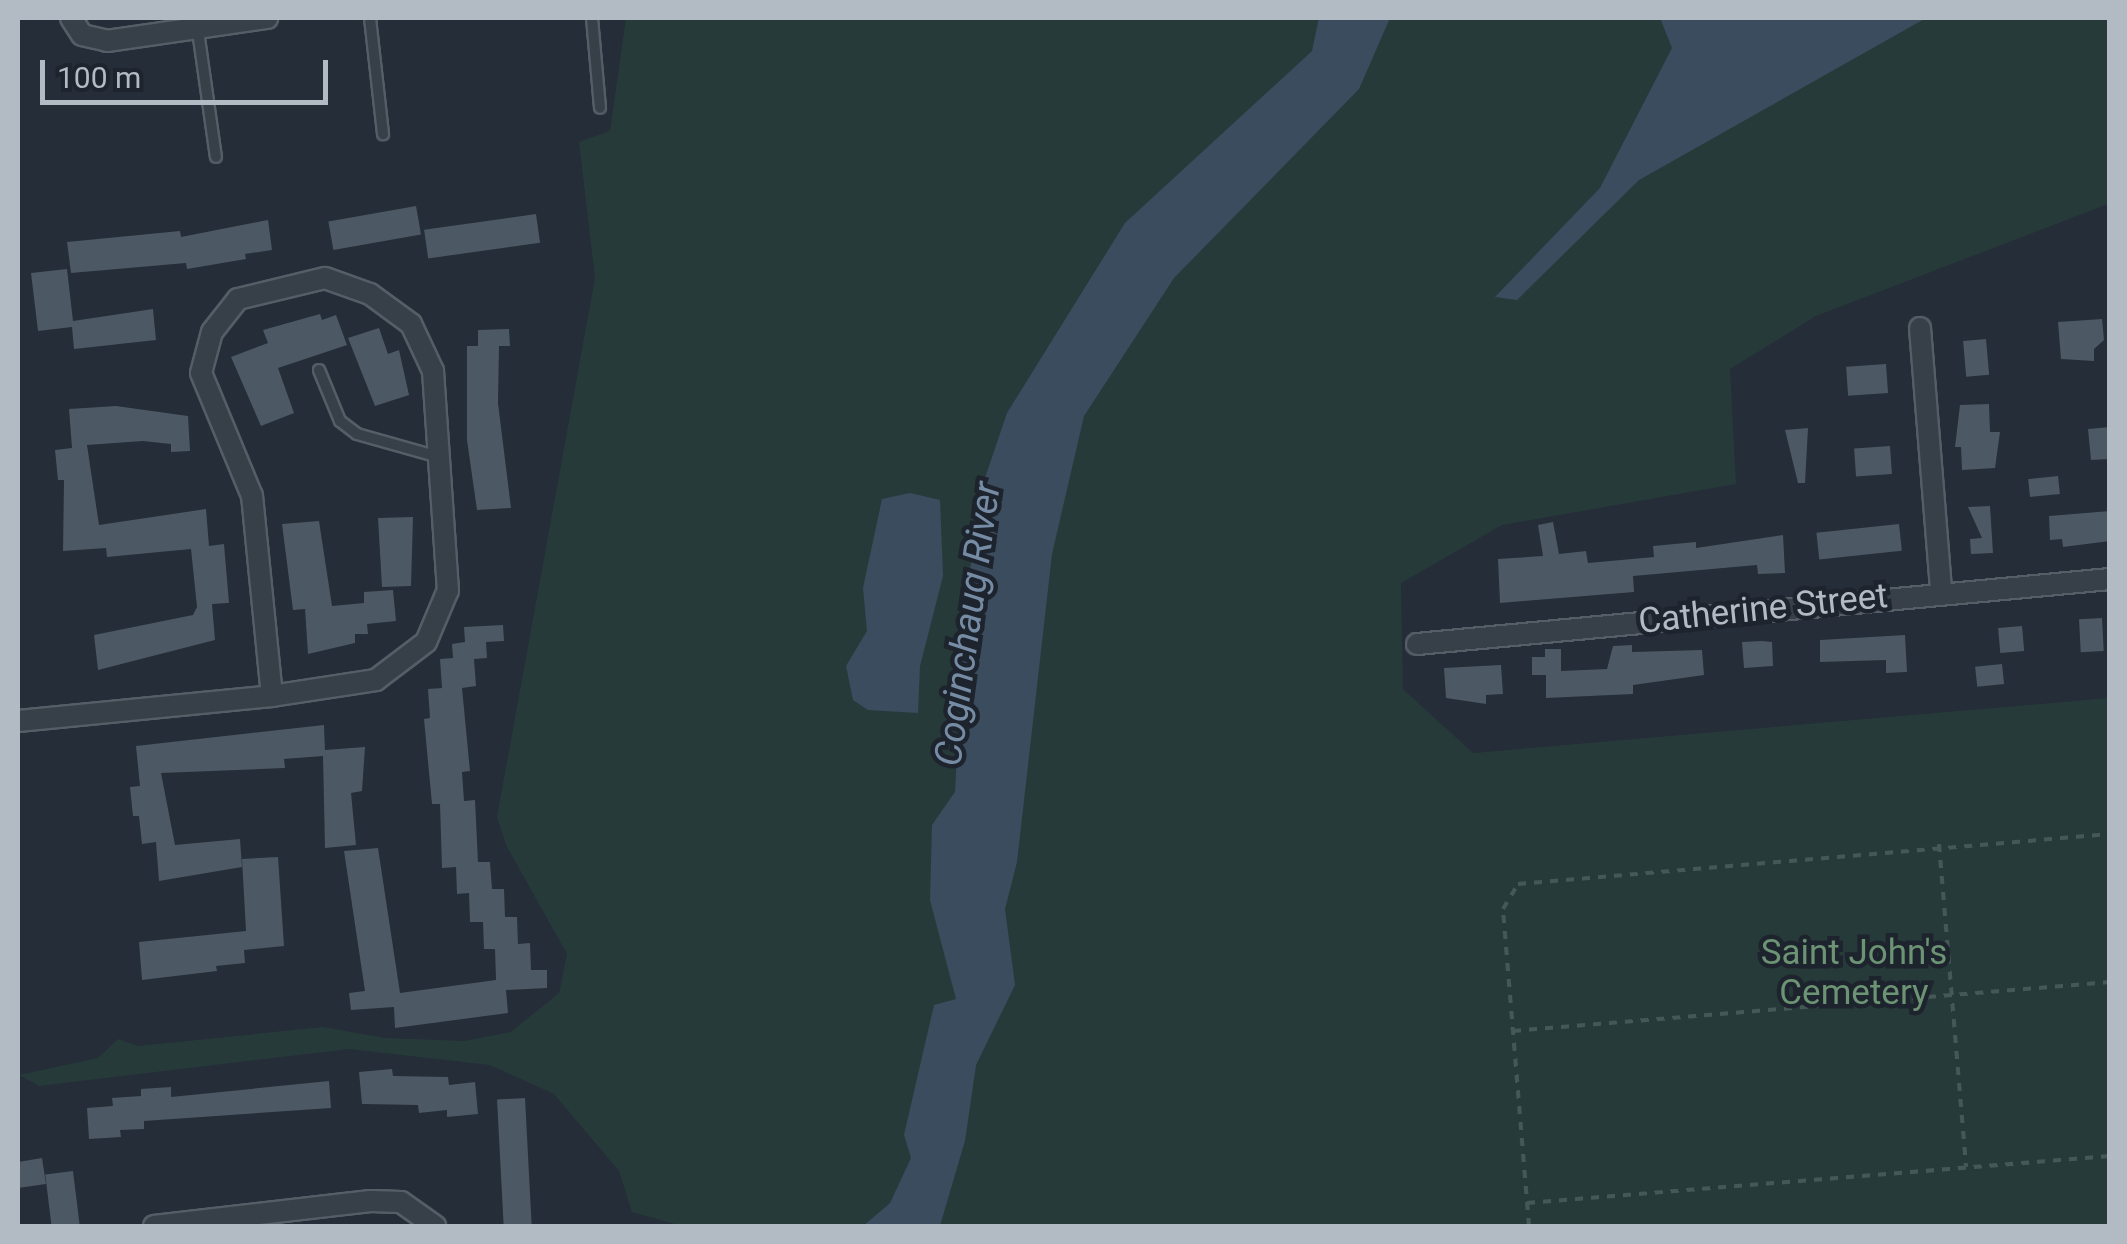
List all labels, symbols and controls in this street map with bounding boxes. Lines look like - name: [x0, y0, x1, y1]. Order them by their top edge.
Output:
- scale bar: [45, 40, 332, 102]
- text: 100 m: [57, 60, 141, 95]
- water label: Coginchaug River: [925, 479, 1011, 769]
- street label: Catherine Street: [1636, 575, 1890, 643]
- park label: Saint John's Cemetery: [1761, 932, 1947, 1014]

